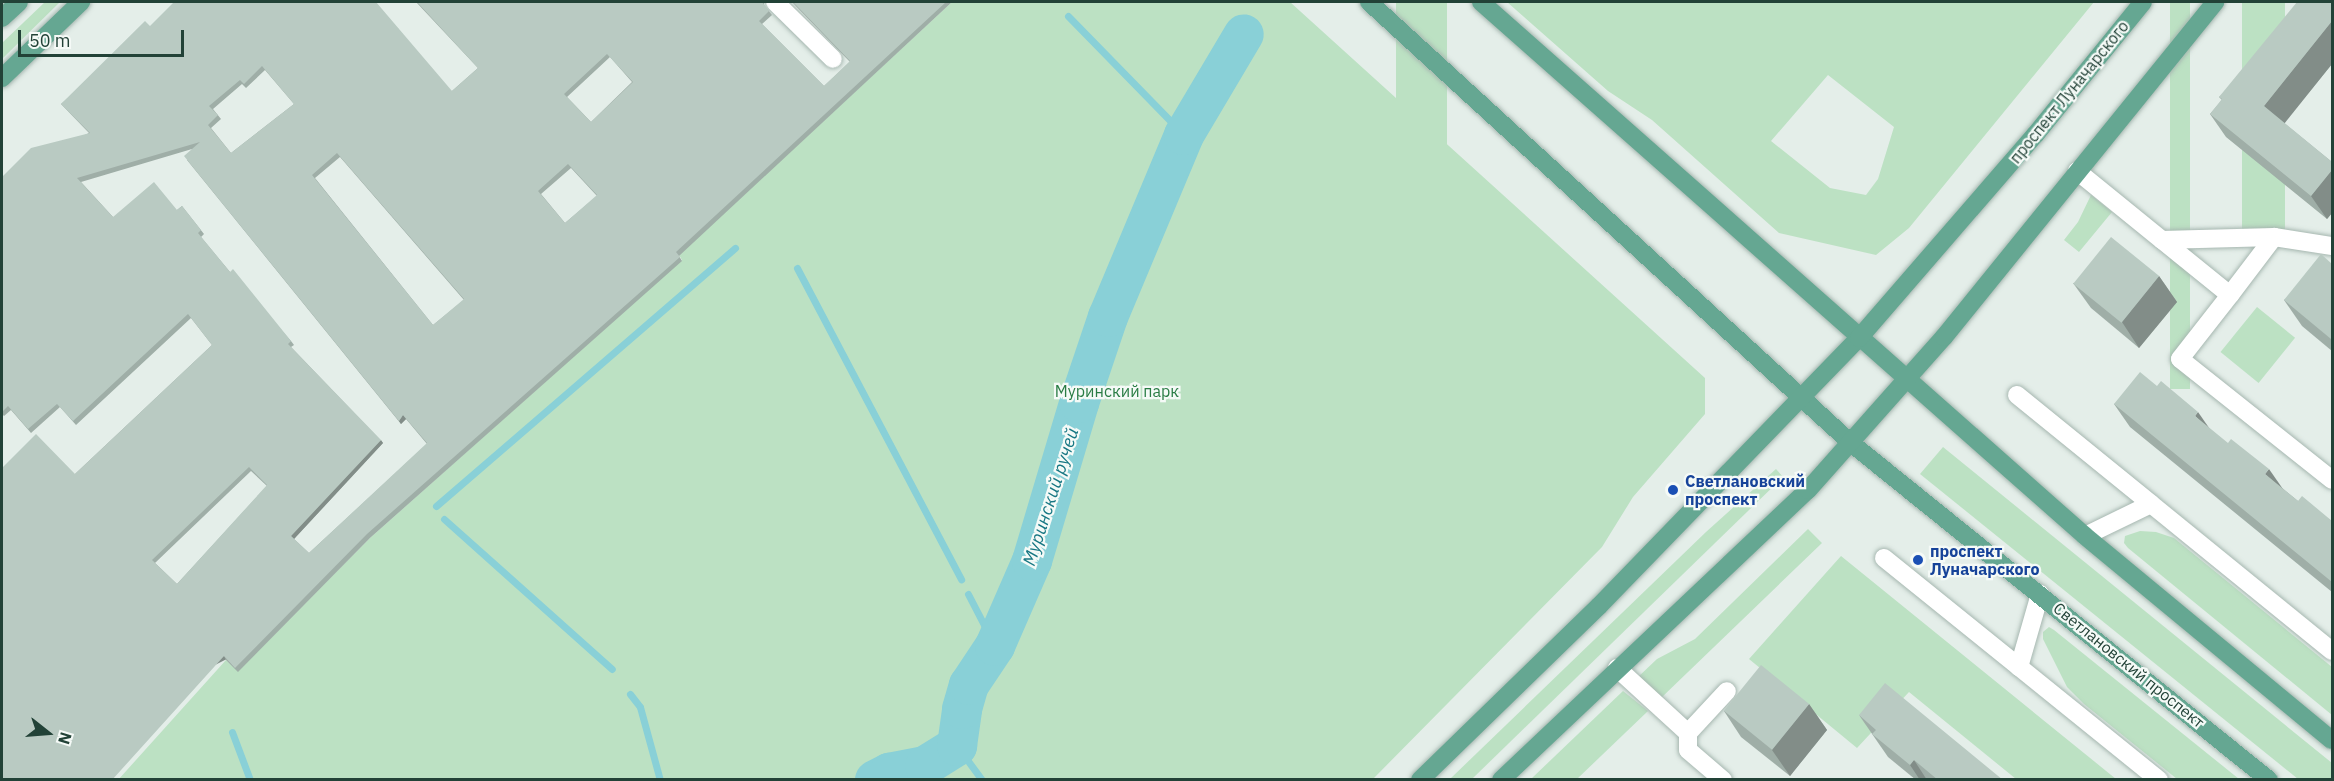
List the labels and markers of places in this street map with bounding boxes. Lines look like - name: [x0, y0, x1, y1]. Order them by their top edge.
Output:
- place label: Светлановский проспект: [1685, 471, 1805, 509]
- marker: Светлановский проспект: [1666, 483, 1680, 497]
- place label: проспект Луначарского: [1930, 541, 2040, 579]
- marker: проспект Луначарского: [1911, 553, 1925, 567]

